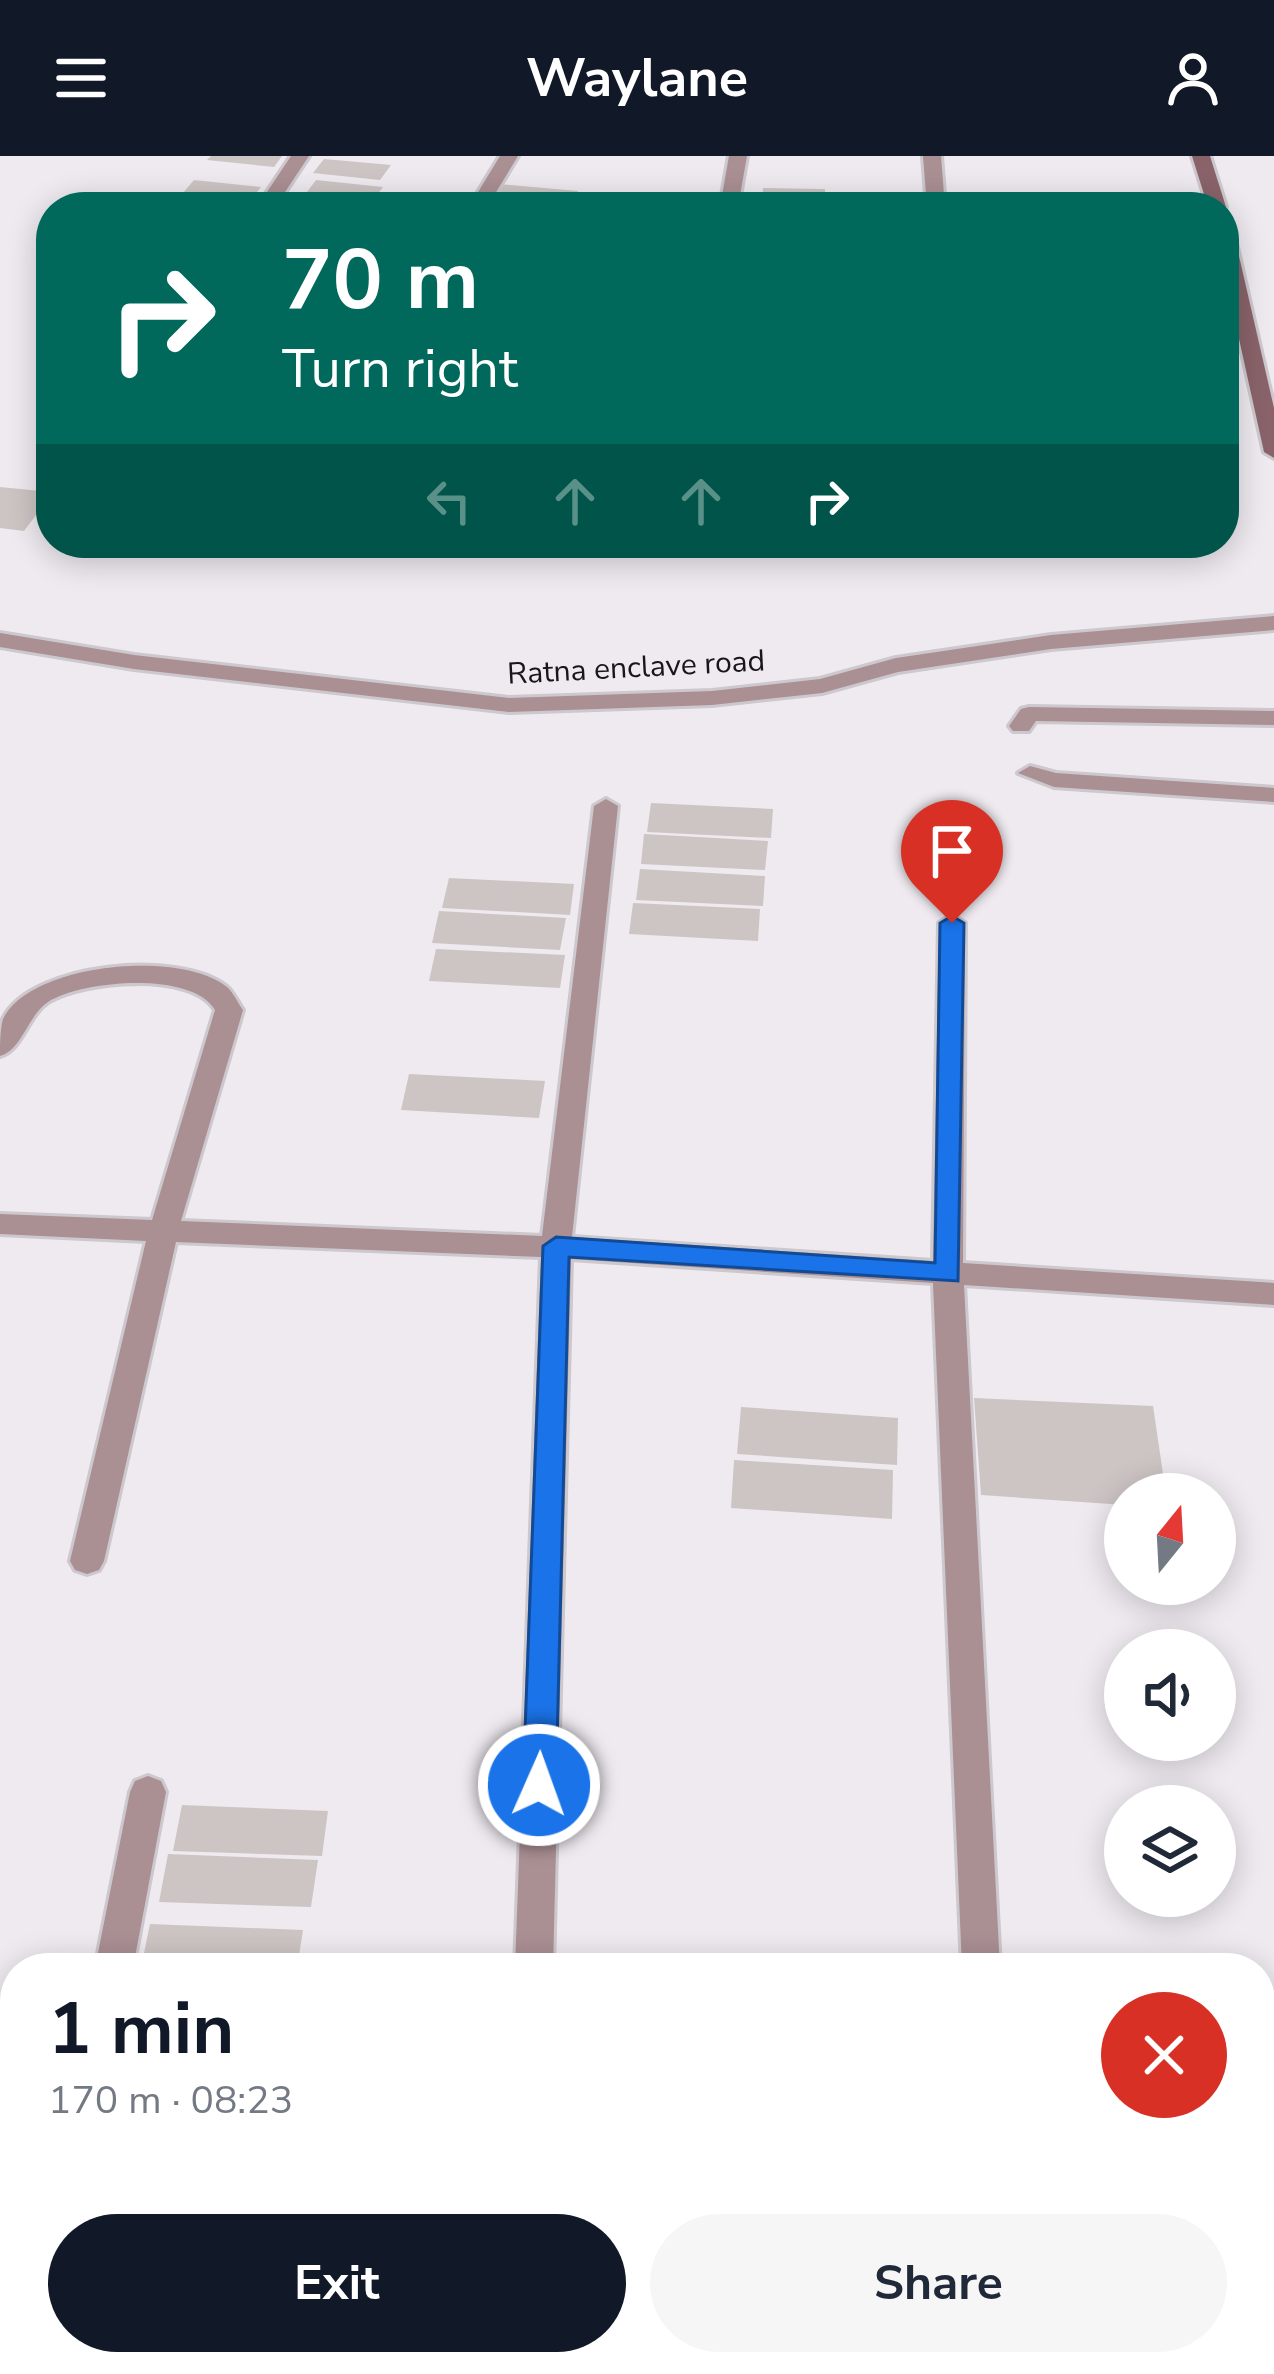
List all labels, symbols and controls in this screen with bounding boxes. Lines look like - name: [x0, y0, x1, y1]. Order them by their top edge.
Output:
- text: Waylane: [526, 41, 748, 115]
- icon: menu: [48, 45, 114, 111]
- icon: person: [1160, 45, 1226, 111]
- text: 70 m: [282, 223, 479, 338]
- icon: right: [84, 240, 240, 396]
- text: Turn right: [282, 332, 518, 406]
- icon: left: [416, 468, 482, 534]
- icon: ahead: [542, 468, 608, 534]
- icon: ahead: [668, 468, 734, 534]
- icon: right: [794, 468, 860, 534]
- street label: Ratna enclave road: [506, 640, 766, 695]
- pin: [901, 800, 1003, 923]
- icon: arrive: [919, 818, 985, 884]
- north arrow: [1104, 1473, 1236, 1605]
- map controls: [1104, 1473, 1236, 1917]
- button: sound: [1104, 1629, 1236, 1761]
- position arrow: [476, 1722, 602, 1848]
- button: layers: [1104, 1785, 1236, 1917]
- text: 1 min: [48, 1980, 234, 2078]
- button: close: [1101, 1992, 1227, 2118]
- text: 170 m · 08:23: [48, 2074, 293, 2127]
- button: Exit: [48, 2214, 626, 2352]
- button: Share: [650, 2214, 1227, 2352]

